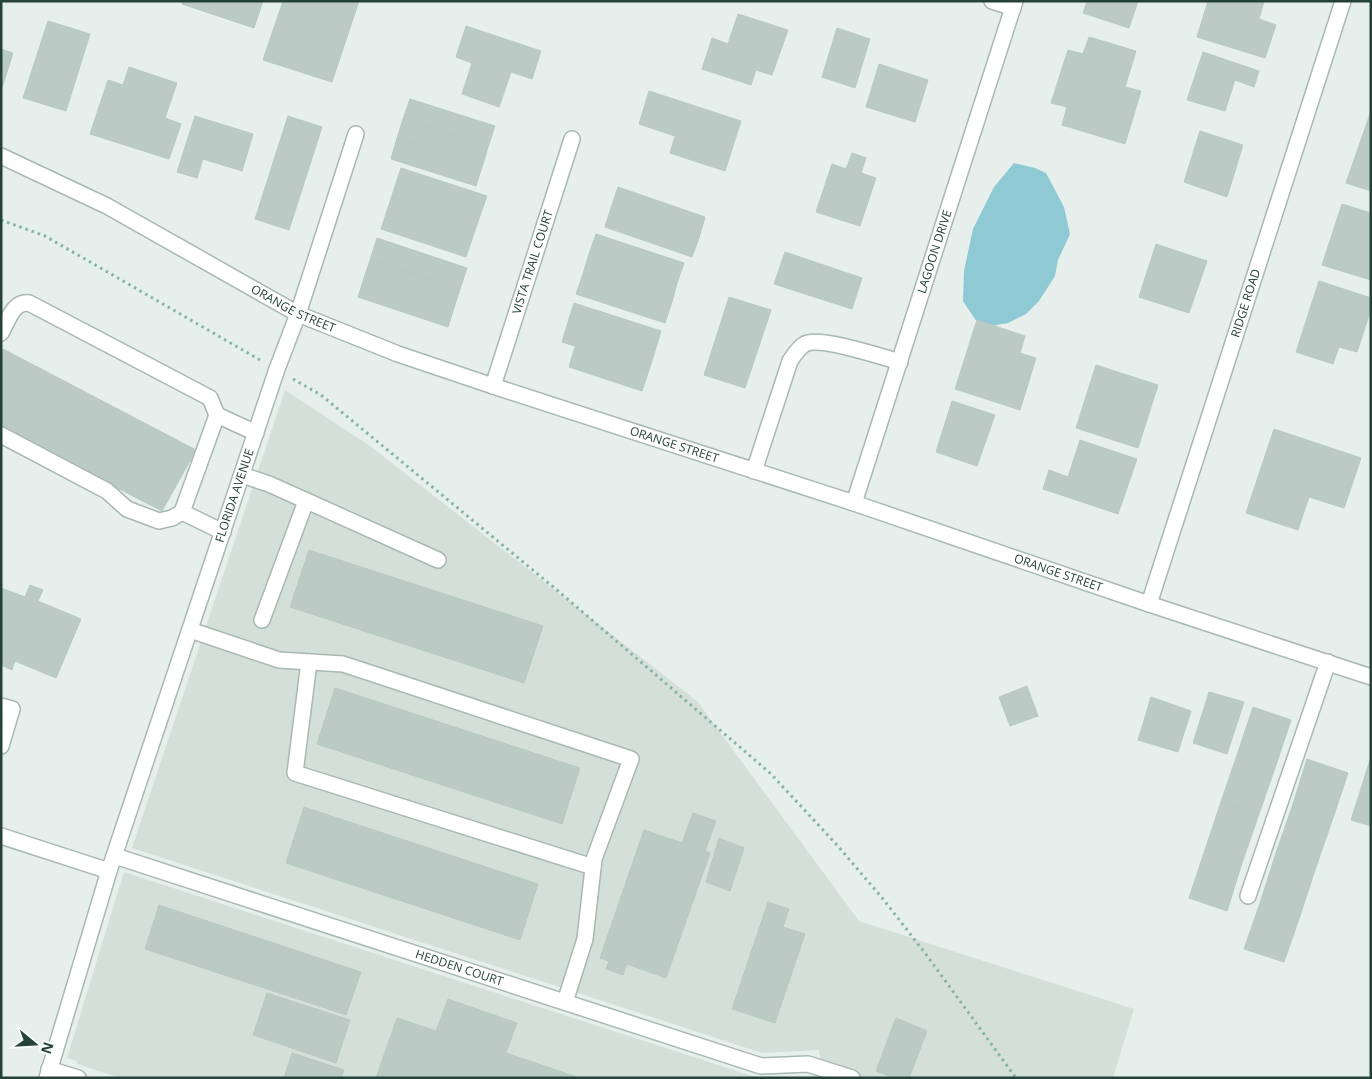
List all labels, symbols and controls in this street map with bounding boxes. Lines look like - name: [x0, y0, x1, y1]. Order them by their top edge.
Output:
- street label: VISTA TRAIL COURT: [508, 207, 557, 316]
- street label: LAGOON DRIVE: [913, 208, 955, 295]
- street label: RIDGE ROAD: [1226, 267, 1264, 339]
- street label: ORANGE STREET: [248, 280, 338, 336]
- street label: ORANGE STREET: [628, 422, 721, 467]
- street label: FLORIDA AVENUE: [211, 446, 258, 545]
- street label: ORANGE STREET: [1012, 549, 1105, 596]
- street label: HEDDEN COURT: [413, 945, 506, 990]
- north arrow: [10, 1019, 60, 1069]
- text: N: [37, 1040, 59, 1057]

